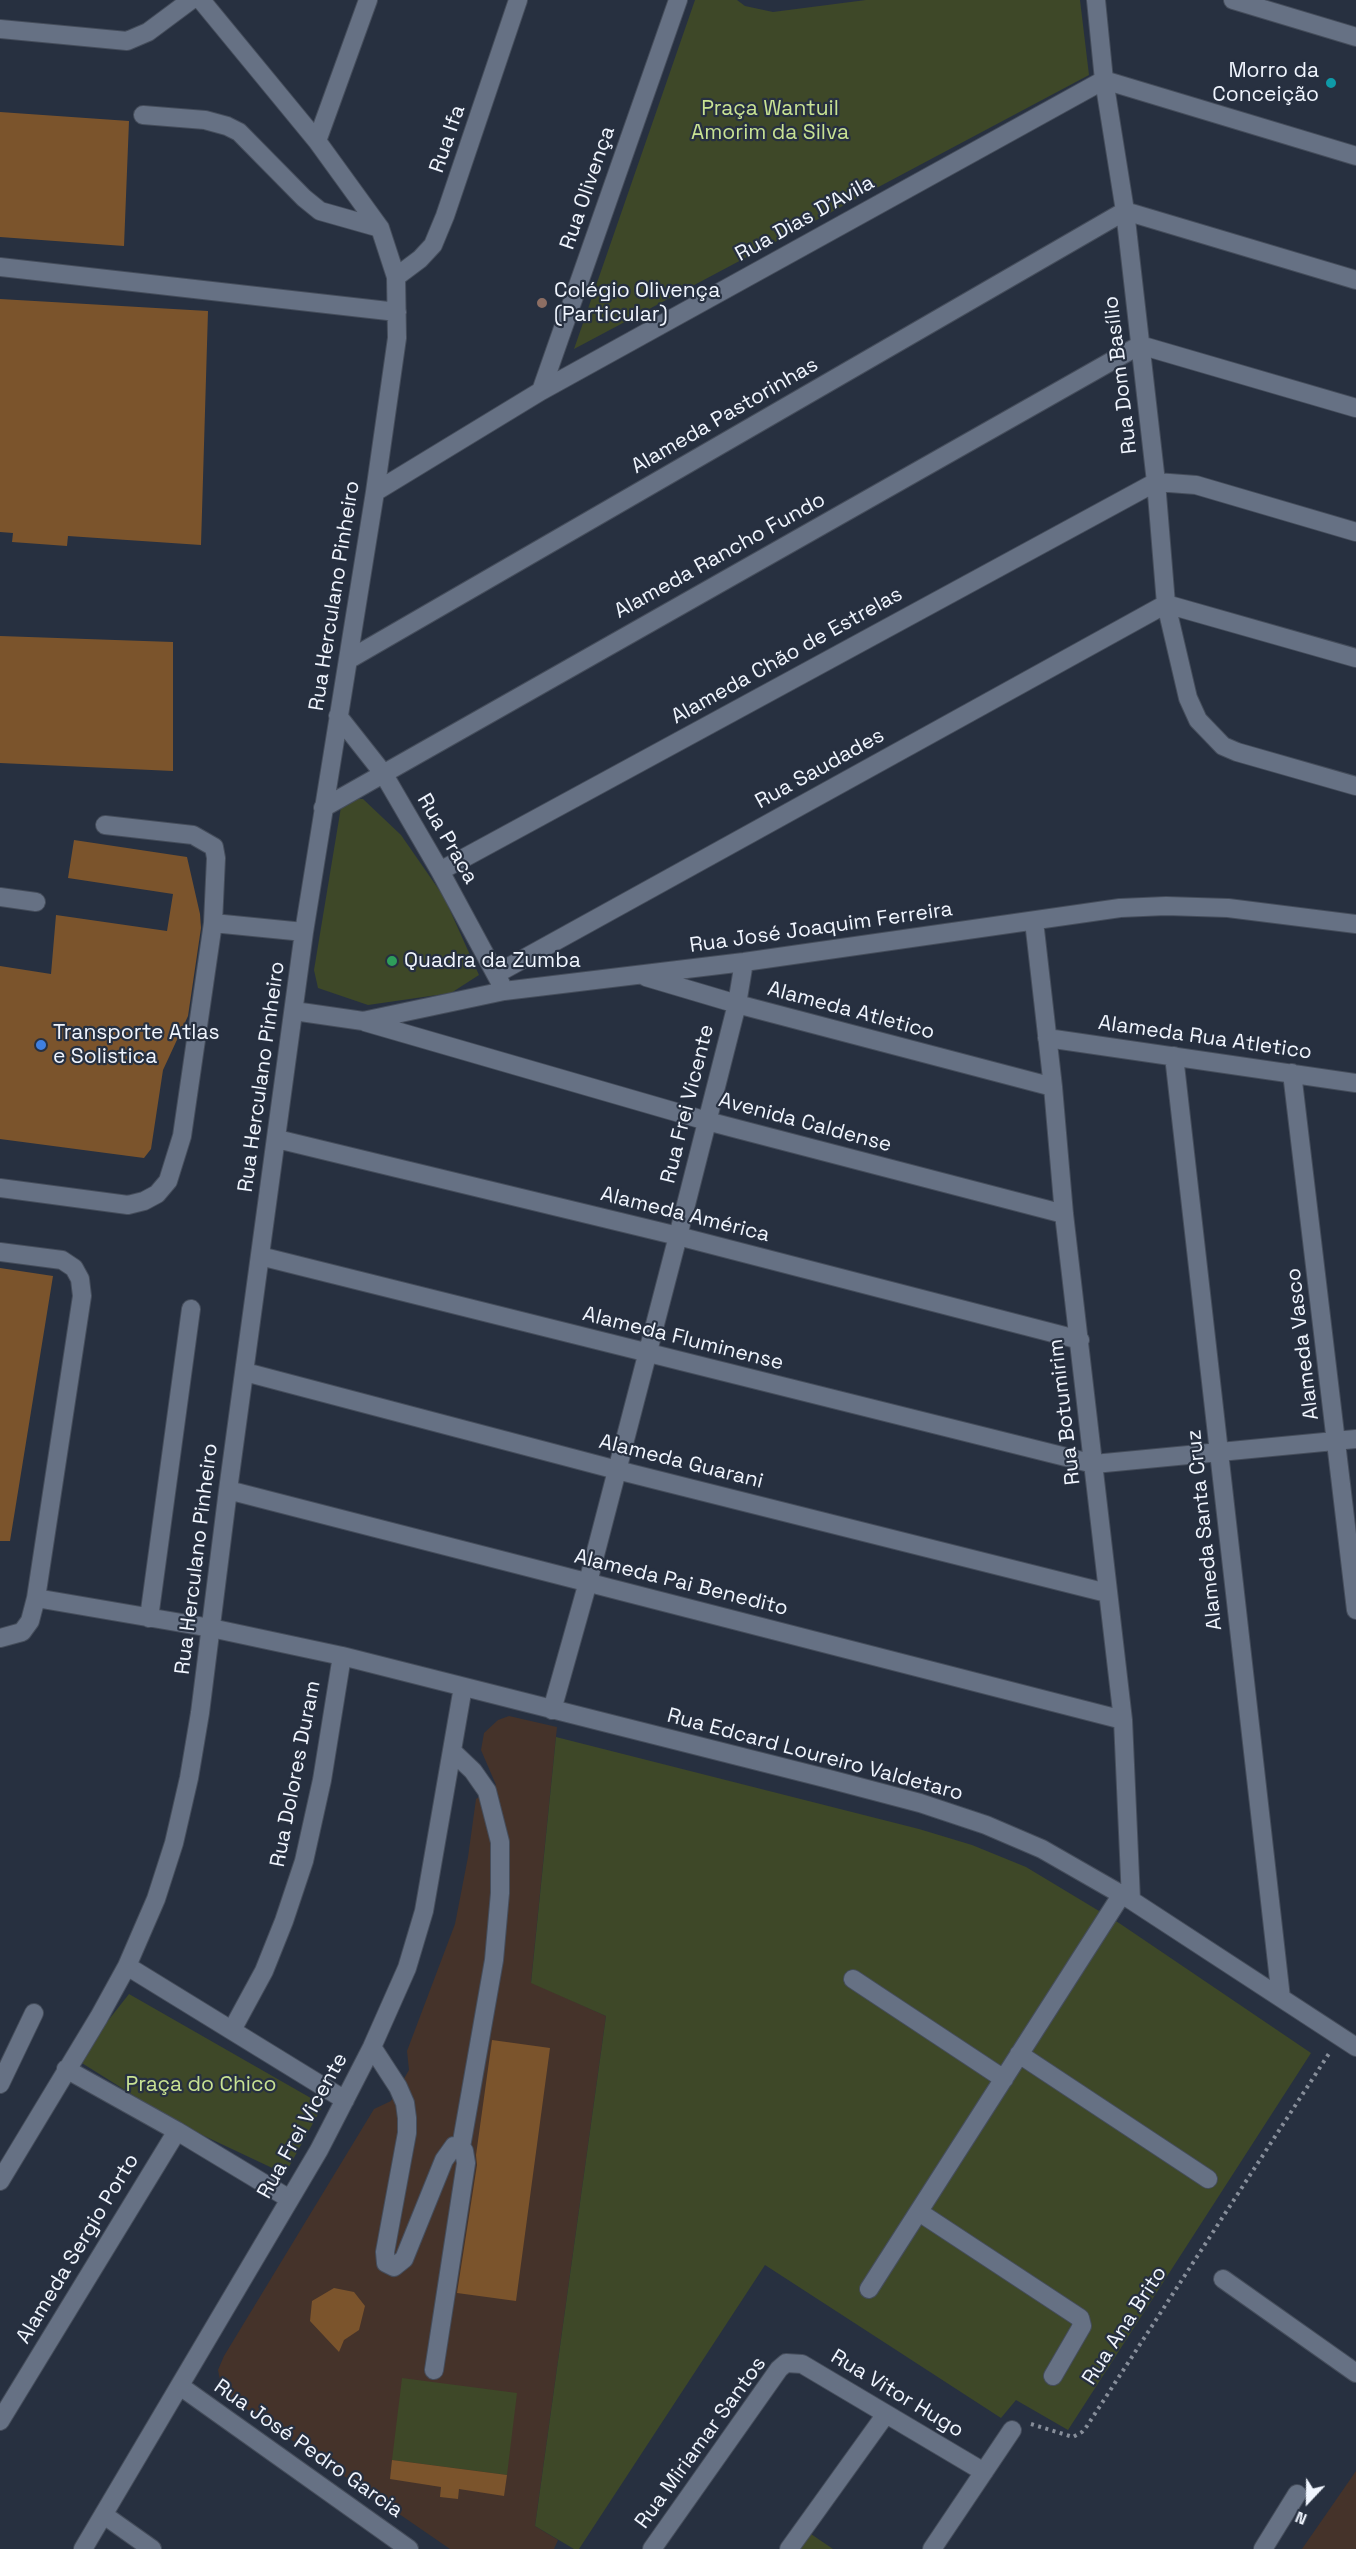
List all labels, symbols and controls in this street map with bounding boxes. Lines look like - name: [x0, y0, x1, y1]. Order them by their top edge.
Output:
- place label: Morro da Conceição: [1212, 58, 1319, 108]
- marker: Morro da Conceição: [1324, 76, 1338, 90]
- park label: Praça Wantuil Amorim da Silva: [691, 96, 849, 146]
- street label: Rua Ifa: [425, 102, 471, 176]
- street label: Rua Olivença: [555, 123, 621, 253]
- street label: Rua Dias D'Avila: [731, 170, 879, 268]
- place label: Colégio Olivença (Particular): [554, 278, 720, 328]
- street label: Rua Dom Basílio: [1099, 294, 1143, 456]
- marker: Colégio Olivença (Particular): [535, 296, 549, 310]
- street label: Alameda Pastorinhas: [627, 352, 823, 480]
- street label: Rua Herculano Pinheiro: [304, 479, 366, 713]
- street label: Alameda Rancho Fundo: [610, 487, 830, 625]
- street label: Alameda Chão de Estrelas: [667, 582, 907, 730]
- street label: Rua Saudades: [751, 723, 889, 815]
- street label: Rua Praca: [411, 789, 483, 889]
- street label: Rua José Joaquim Ferreira: [688, 897, 954, 959]
- place label: Quadra da Zumba: [404, 948, 581, 974]
- marker: Quadra da Zumba: [385, 954, 399, 968]
- street label: Rua Herculano Pinheiro: [233, 960, 291, 1194]
- street label: Alameda Atletico: [765, 977, 937, 1045]
- street label: Alameda Rua Atletico: [1097, 1011, 1313, 1065]
- place label: Transporte Atlas e Solistica: [53, 1020, 220, 1070]
- street label: Rua Frei Vicente: [656, 1022, 720, 1186]
- marker: Transporte Atlas e Solistica: [34, 1038, 48, 1052]
- street label: Avenida Caldense: [716, 1088, 894, 1158]
- street label: Alameda América: [598, 1182, 772, 1248]
- street label: Alameda Vasco: [1281, 1267, 1325, 1421]
- street label: Alameda Fluminense: [580, 1302, 786, 1376]
- street label: Rua Botumirim: [1044, 1338, 1086, 1486]
- street label: Alameda Santa Cruz: [1182, 1428, 1228, 1632]
- street label: Alameda Guarani: [596, 1429, 766, 1495]
- street label: Rua Herculano Pinheiro: [170, 1442, 224, 1676]
- street label: Alameda Pai Benedito: [571, 1544, 791, 1622]
- street label: Rua Dolores Duram: [266, 1679, 326, 1869]
- street label: Rua Edcard Loureiro Valdetaro: [664, 1703, 966, 1807]
- street label: Rua Frei Vicente: [253, 2049, 353, 2203]
- park label: Praça do Chico: [126, 2072, 276, 2098]
- street label: Alameda Sergio Porto: [11, 2149, 145, 2349]
- street label: Rua Ana Brito: [1077, 2262, 1173, 2390]
- street label: Rua Vitor Hugo: [826, 2344, 968, 2444]
- street label: Rua Miriamar Santos: [630, 2352, 772, 2534]
- street label: Rua José Pedro Garcia: [209, 2374, 407, 2524]
- north arrow: [1278, 2471, 1338, 2531]
- text: N: [1292, 2506, 1310, 2530]

